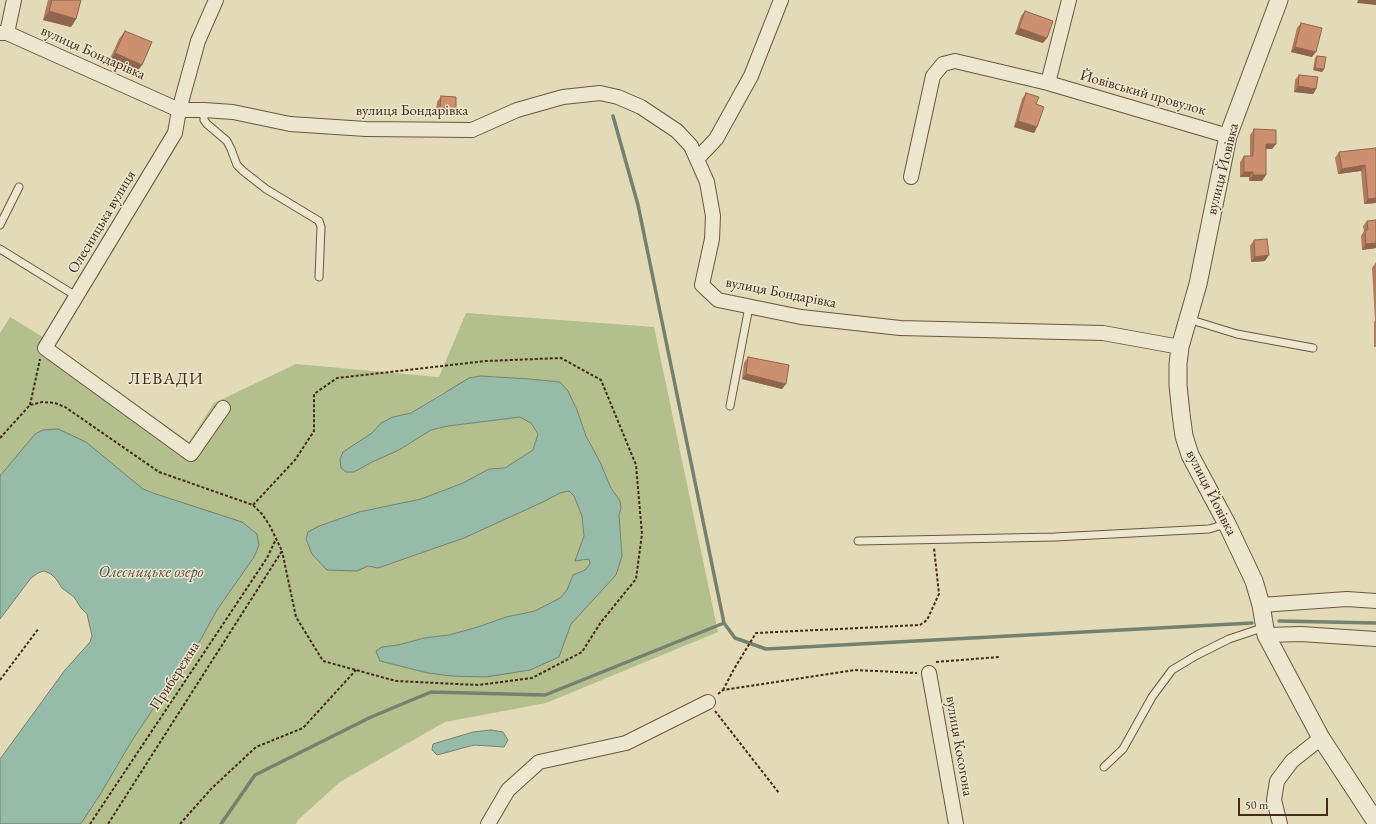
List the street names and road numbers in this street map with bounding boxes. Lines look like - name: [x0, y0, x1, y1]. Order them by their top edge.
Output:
- street label: вулиця Бондарівка: [38, 22, 148, 84]
- street label: Йовівський провулок: [1078, 66, 1208, 120]
- street label: вулиця Бондарівка: [356, 102, 468, 120]
- street label: вулиця Йовівка: [1203, 121, 1243, 217]
- street label: Олесницька вулиця: [64, 167, 140, 277]
- street label: вулиця Бондарівка: [724, 273, 838, 313]
- street label: вулиця Йовівка: [1182, 447, 1240, 539]
- street label: Прибережна: [146, 638, 204, 714]
- street label: вулиця Косогона: [941, 694, 977, 798]

